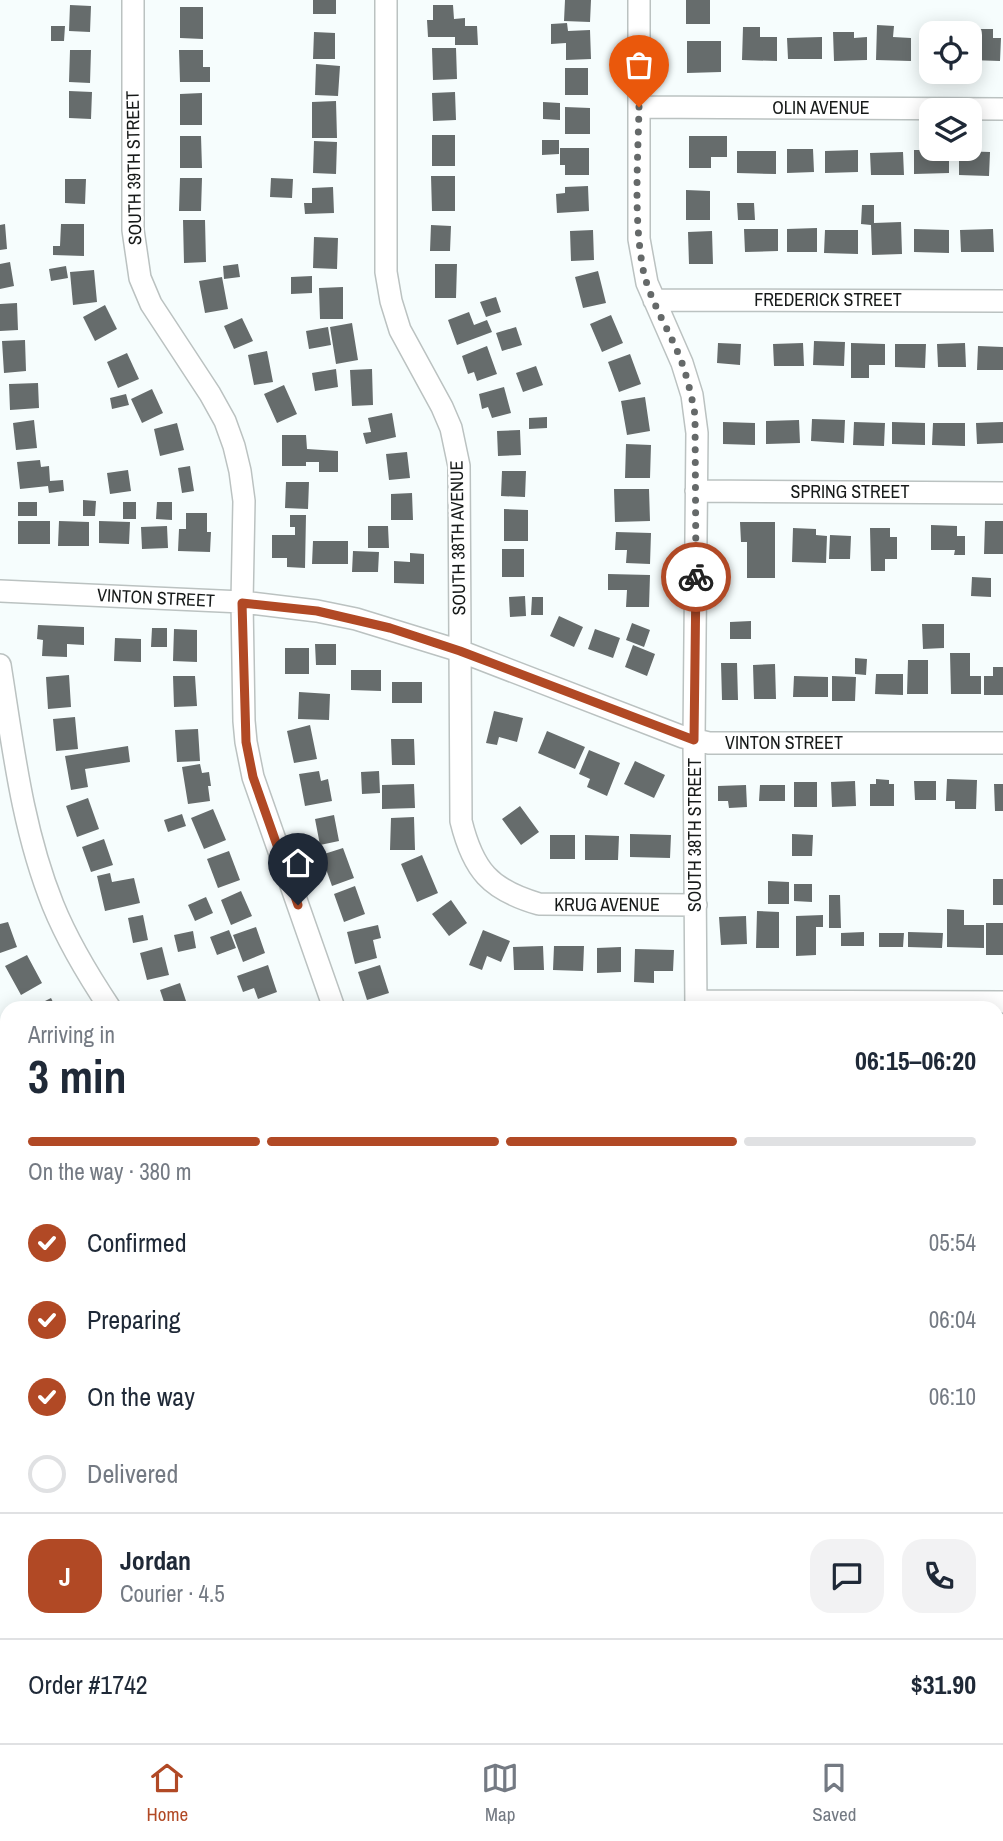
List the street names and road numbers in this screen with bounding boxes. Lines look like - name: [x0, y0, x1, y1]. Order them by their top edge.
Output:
- street label: SOUTH 39TH STREET: [120, 91, 147, 245]
- street label: OLIN AVENUE: [772, 95, 870, 120]
- street label: FREDERICK STREET: [754, 287, 902, 312]
- street label: SOUTH 38TH AVENUE: [444, 460, 471, 616]
- street label: SPRING STREET: [791, 479, 909, 504]
- street label: VINTON STREET: [97, 582, 216, 613]
- street label: VINTON STREET: [725, 730, 843, 755]
- street label: SOUTH 38TH STREET: [682, 758, 707, 912]
- street label: KRUG AVENUE: [554, 892, 660, 917]

